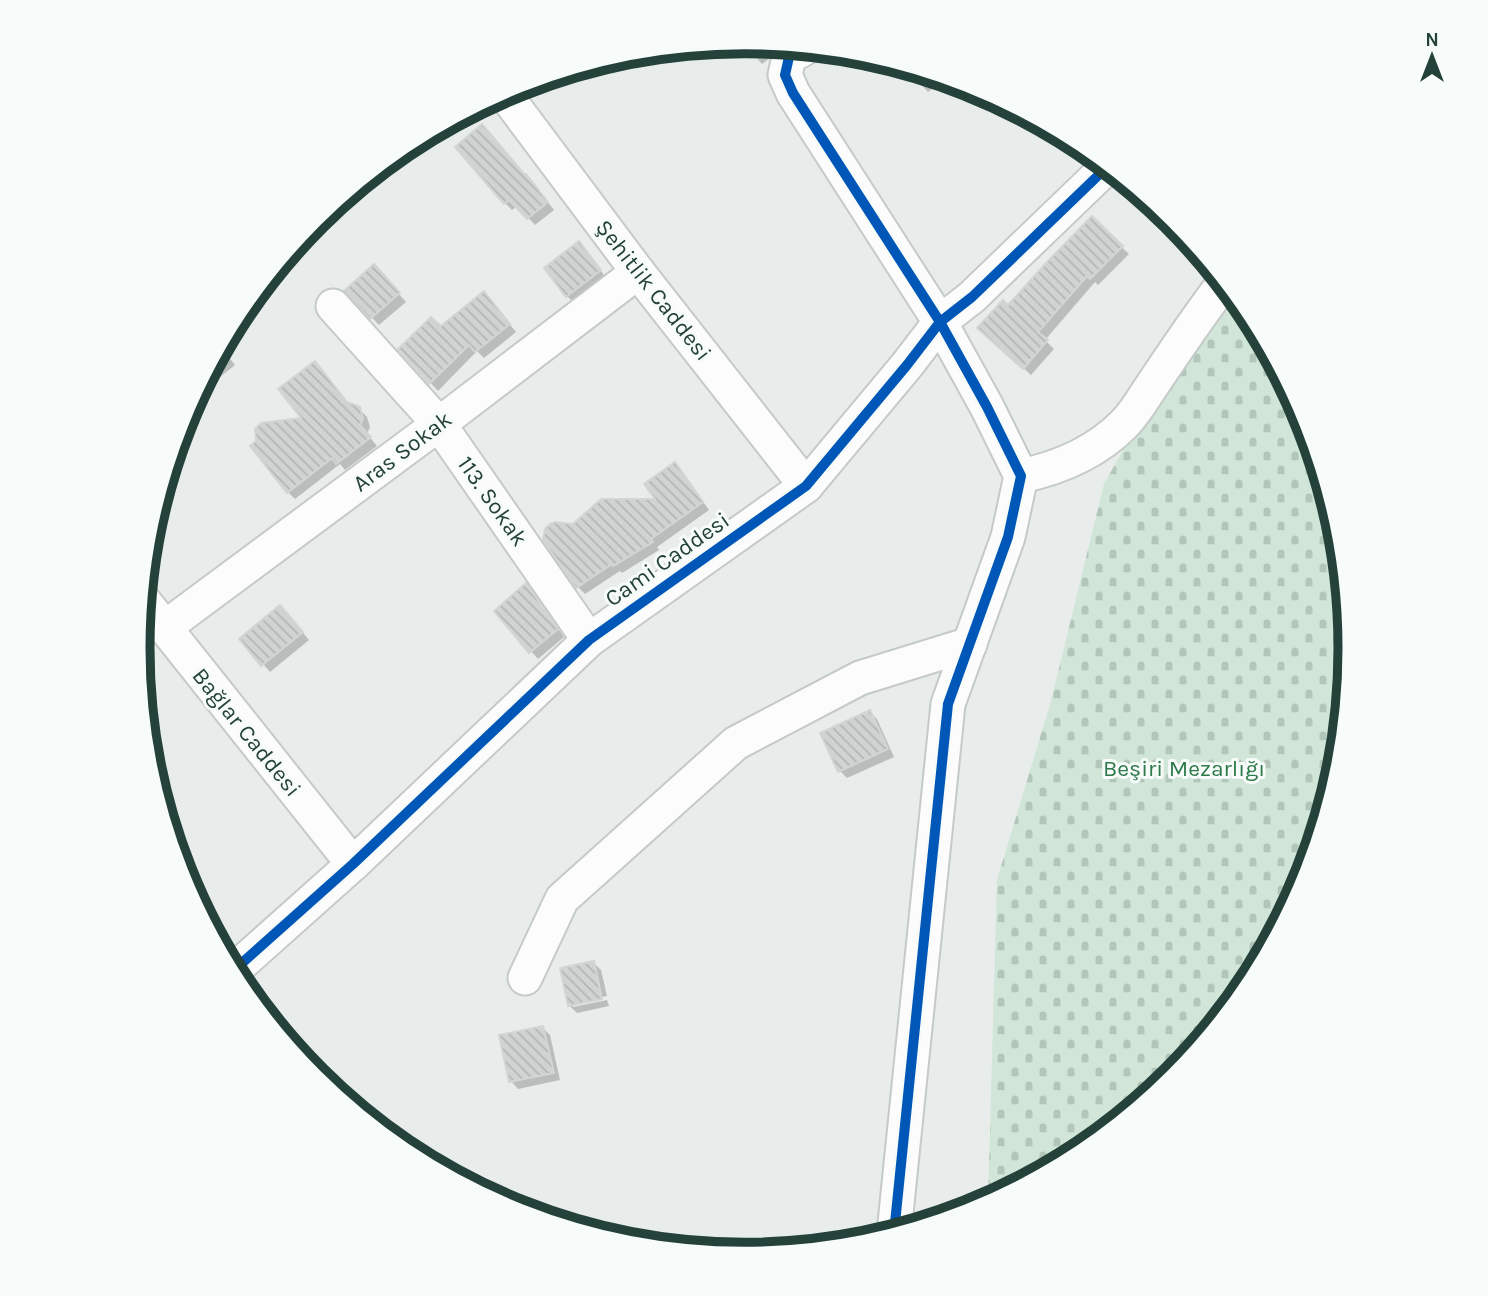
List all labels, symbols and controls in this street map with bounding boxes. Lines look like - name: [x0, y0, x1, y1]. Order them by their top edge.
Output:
- north arrow: [1397, 21, 1467, 91]
- text: N: [1425, 29, 1439, 51]
- street label: Şehitlik Caddesi: [590, 214, 717, 366]
- street label: Aras Sokak: [348, 405, 457, 497]
- street label: 113. Sokak: [452, 451, 533, 551]
- street label: Cami Caddesi: [600, 507, 735, 612]
- street label: Bağlar Caddesi: [187, 663, 307, 802]
- park label: Beşiri Mezarlığı: [1103, 755, 1265, 782]

